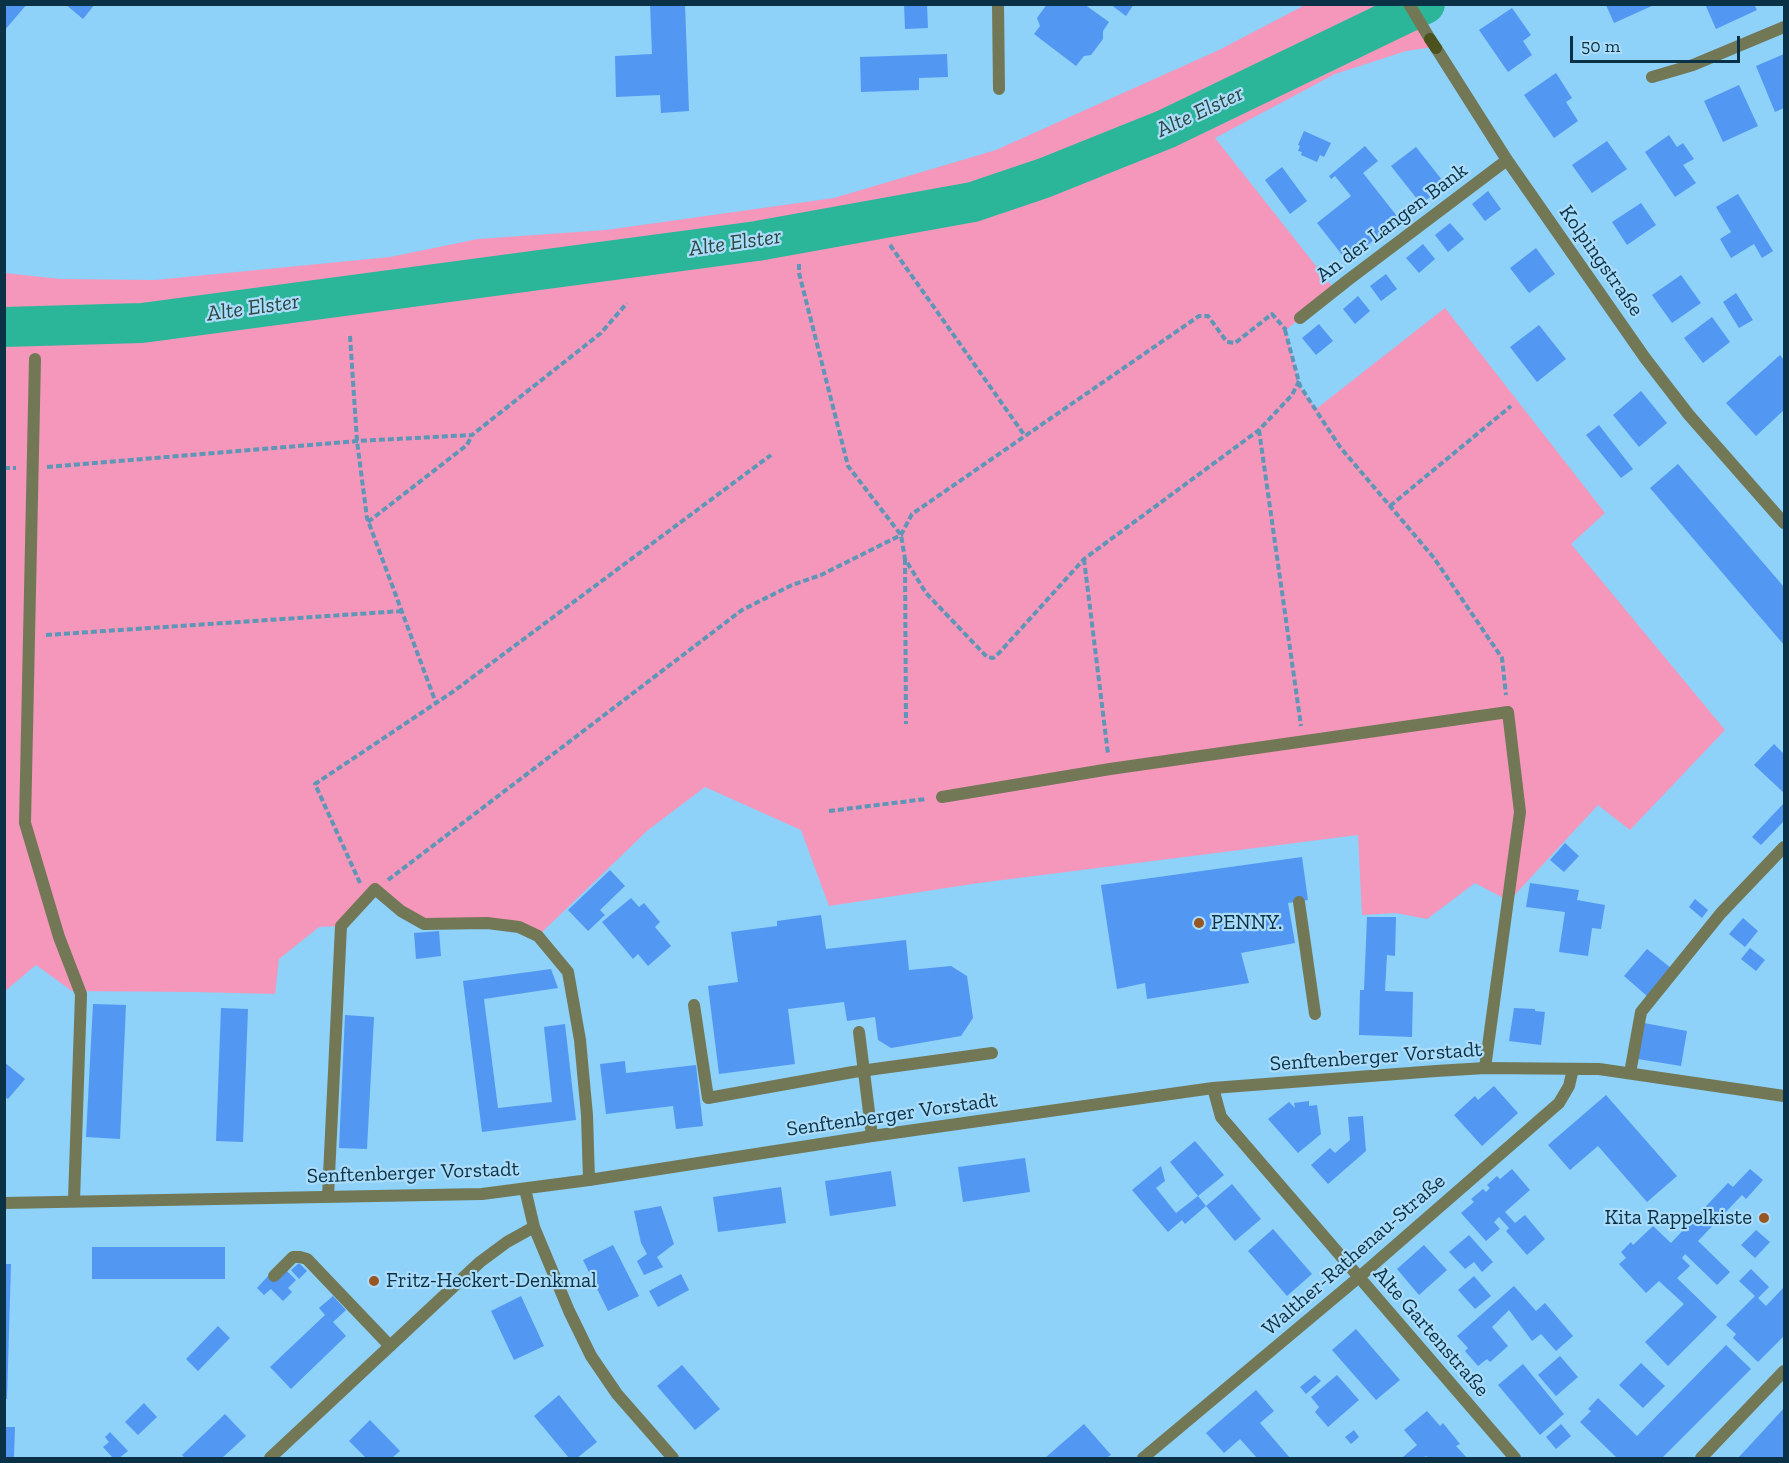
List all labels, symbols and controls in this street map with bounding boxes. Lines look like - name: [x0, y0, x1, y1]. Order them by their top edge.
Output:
- scale bar: [1573, 24, 1742, 62]
- text: 50 m: [1581, 35, 1620, 57]
- water label: Alte Elster: [1152, 80, 1248, 144]
- street label: An der Langen Bank: [1311, 158, 1473, 288]
- street label: Kolpingstraße: [1553, 201, 1649, 321]
- water label: Alte Elster: [687, 223, 783, 263]
- water label: Alte Elster: [205, 288, 301, 328]
- place label: PENNY.: [1211, 910, 1283, 936]
- marker: PENNY.: [1192, 916, 1206, 930]
- street label: Senftenberger Vorstadt: [1269, 1037, 1483, 1077]
- street label: Senftenberger Vorstadt: [785, 1088, 999, 1142]
- street label: Senftenberger Vorstadt: [306, 1157, 520, 1189]
- street label: Walther-Rathenau-Straße: [1257, 1169, 1451, 1341]
- place label: Kita Rappelkiste: [1605, 1205, 1752, 1231]
- marker: Kita Rappelkiste: [1757, 1211, 1771, 1225]
- street label: Alte Gartenstraße: [1368, 1262, 1494, 1402]
- place label: Fritz-Heckert-Denkmal: [386, 1268, 597, 1294]
- marker: Fritz-Heckert-Denkmal: [367, 1274, 381, 1288]

